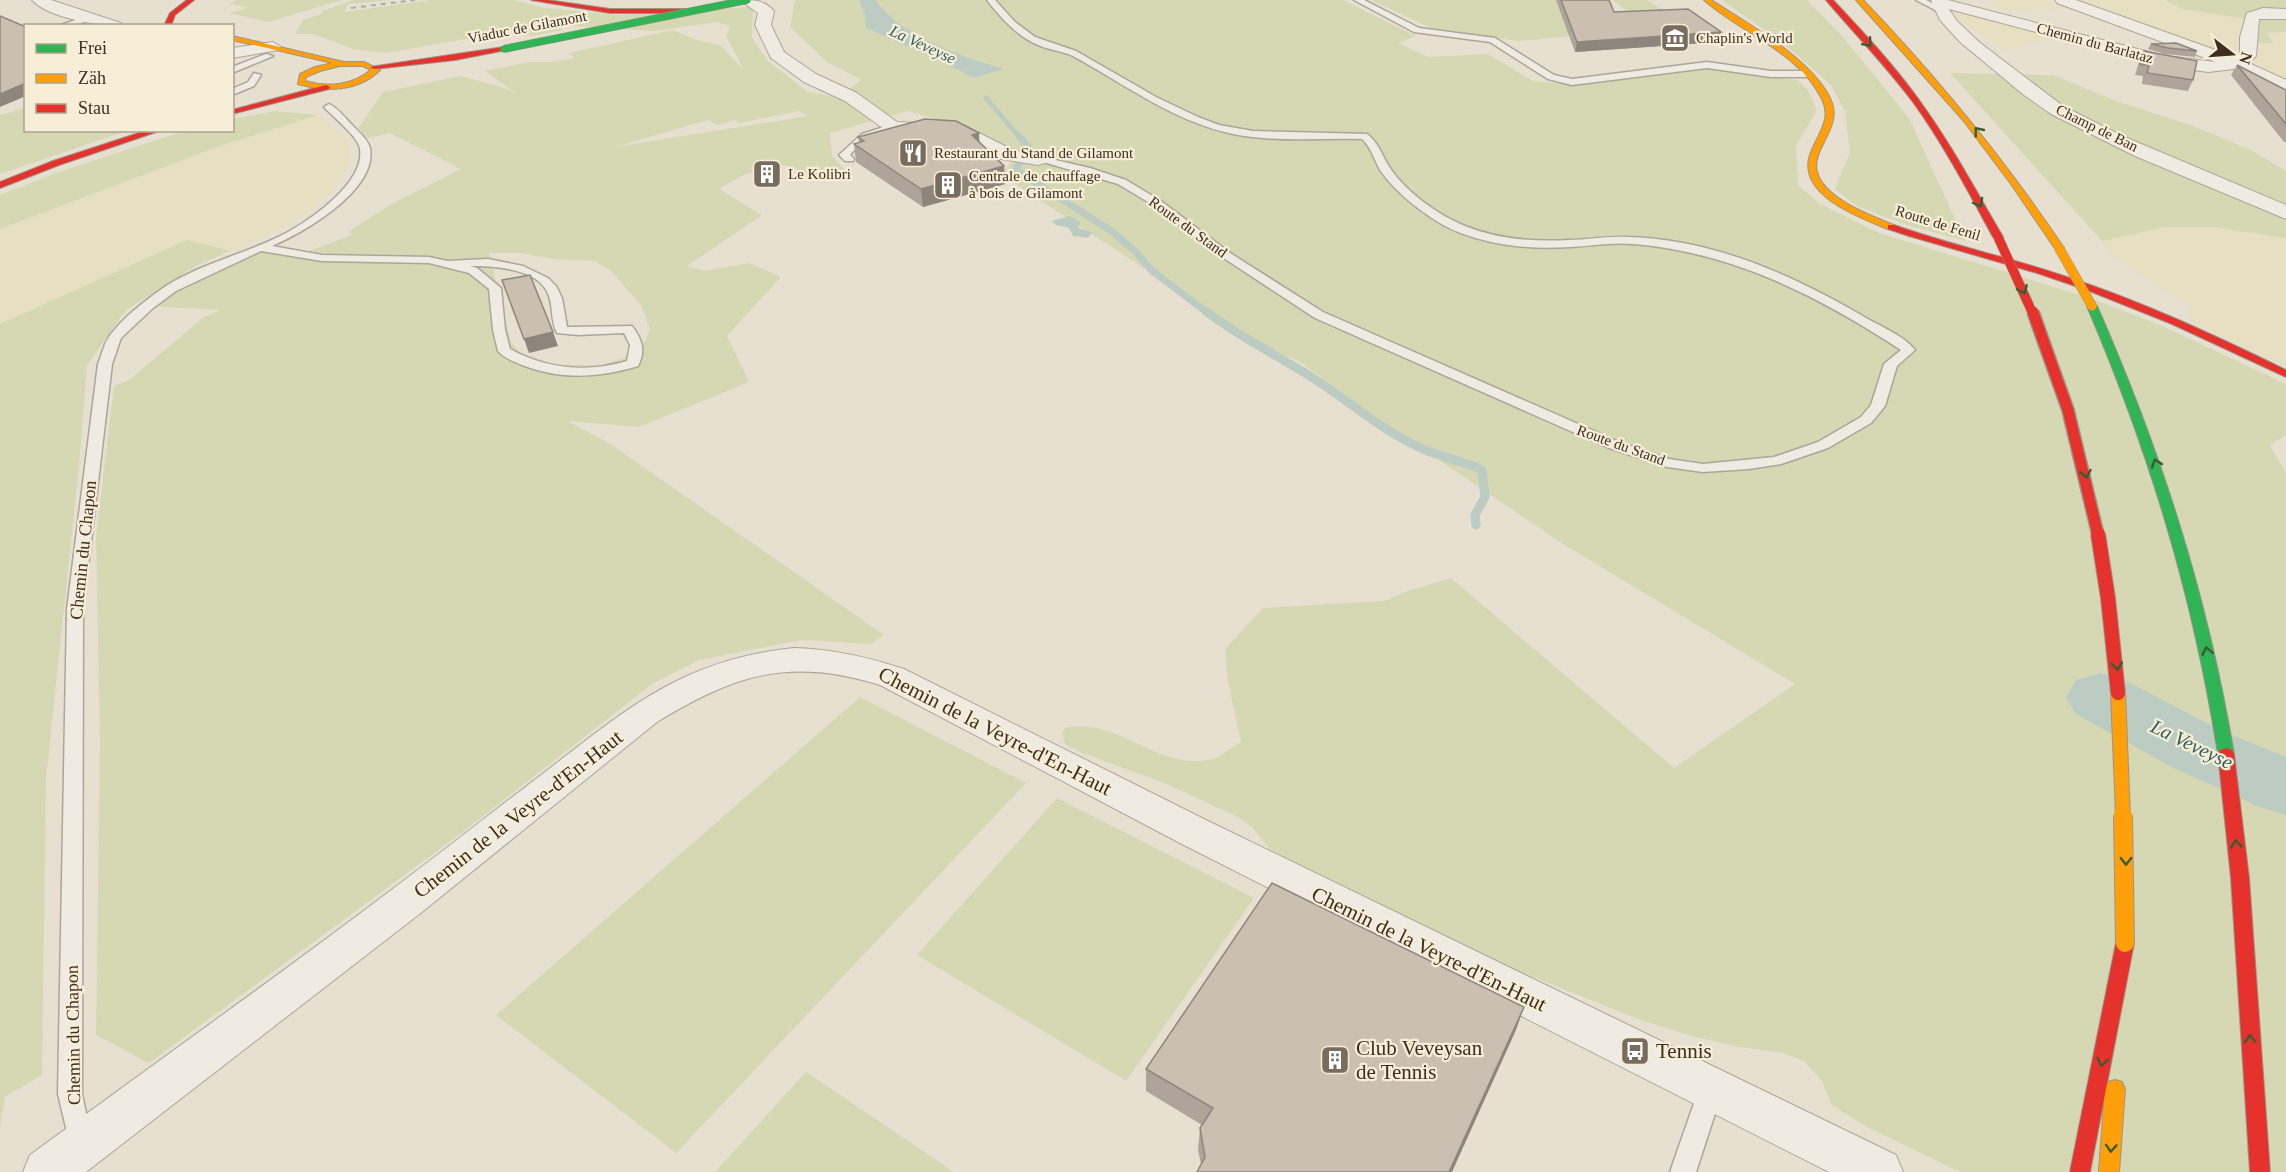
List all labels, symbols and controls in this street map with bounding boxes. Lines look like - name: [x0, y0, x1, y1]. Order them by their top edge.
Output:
- street label: Viaduc de Gilamont: [466, 7, 589, 46]
- street label: Chemin du Barlataz: [2035, 20, 2155, 66]
- water label: La Veveyse: [886, 21, 958, 68]
- museum icon: Chaplin's World: [1659, 22, 1691, 54]
- legend: [24, 24, 234, 132]
- north arrow: [2202, 24, 2262, 84]
- place label: Chaplin's World: [1696, 30, 1793, 46]
- one-way arrow: [1861, 36, 1872, 47]
- text: Frei: [78, 38, 107, 58]
- text: N: [2236, 50, 2256, 67]
- text: Zäh: [78, 68, 106, 88]
- text: Stau: [78, 98, 110, 118]
- street label: Champ de Ban: [2053, 101, 2141, 155]
- one-way arrow: [1974, 127, 1985, 138]
- restaurant icon: Restaurant du Stand de Gilamont: [897, 137, 929, 169]
- place label: Restaurant du Stand de Gilamont: [934, 145, 1134, 161]
- building icon: Le Kolibri: [751, 158, 783, 190]
- place label: Le Kolibri: [788, 166, 851, 182]
- place label: Centrale de chauffage à bois de Gilamont: [969, 168, 1101, 201]
- building icon: Centrale de chauffage à bois de Gilamont: [932, 169, 964, 201]
- street label: Route du Stand: [1146, 193, 1231, 261]
- one-way arrow: [1972, 197, 1983, 208]
- street label: Route de Fenil: [1893, 202, 1983, 244]
- one-way arrow: [2016, 283, 2028, 294]
- street label: Route du Stand: [1575, 422, 1668, 469]
- one-way arrow: [2151, 458, 2164, 469]
- one-way arrow: [2078, 469, 2091, 479]
- street label: Chemin du Chapon: [66, 479, 100, 621]
- one-way arrow: [2201, 647, 2214, 657]
- street label: Chemin de la Veyre-d'En-Haut: [875, 662, 1116, 800]
- one-way arrow: [2110, 662, 2123, 671]
- water label: La Veveyse: [2146, 714, 2237, 774]
- street label: Chemin de la Veyre-d'En-Haut: [409, 725, 627, 903]
- one-way arrow: [2230, 840, 2243, 849]
- one-way arrow: [2120, 857, 2132, 866]
- street label: Chemin de la Veyre-d'En-Haut: [1308, 882, 1550, 1016]
- street label: Chemin du Chapon: [62, 965, 84, 1105]
- one-way arrow: [2243, 1034, 2256, 1043]
- bus stop icon: Tennis: [1619, 1035, 1651, 1067]
- place label: Club Veveysan de Tennis: [1356, 1036, 1483, 1084]
- place label: Tennis: [1656, 1039, 1712, 1063]
- building icon: Club Veveysan de Tennis: [1319, 1044, 1351, 1076]
- one-way arrow: [2096, 1057, 2109, 1067]
- one-way arrow: [2104, 1144, 2117, 1153]

